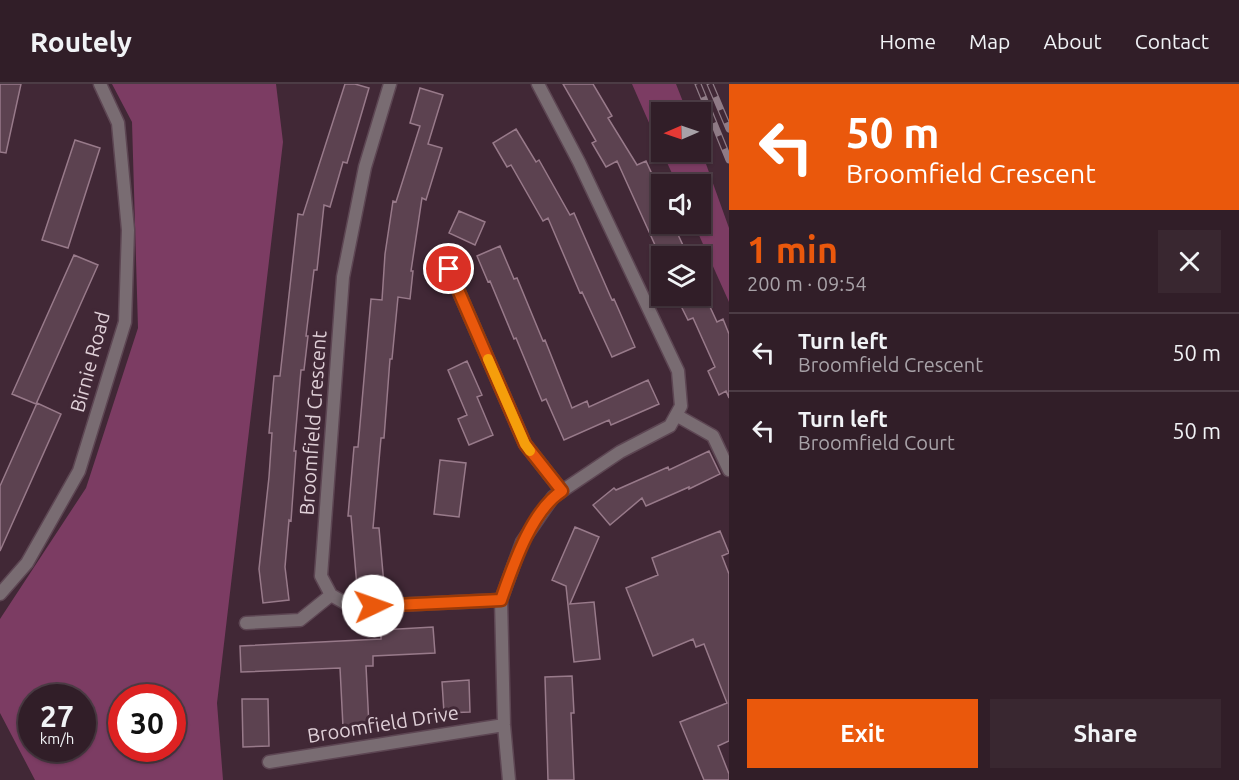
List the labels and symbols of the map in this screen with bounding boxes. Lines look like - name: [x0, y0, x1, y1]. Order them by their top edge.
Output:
- north arrow: [651, 102, 711, 162]
- pin: [423, 243, 474, 294]
- street label: Birnie Road: [65, 309, 114, 415]
- street label: Broomfield Crescent: [295, 330, 330, 516]
- position arrow: [341, 574, 405, 638]
- speed limit sign: 30: [108, 684, 186, 762]
- street label: Broomfield Drive: [305, 700, 460, 747]

